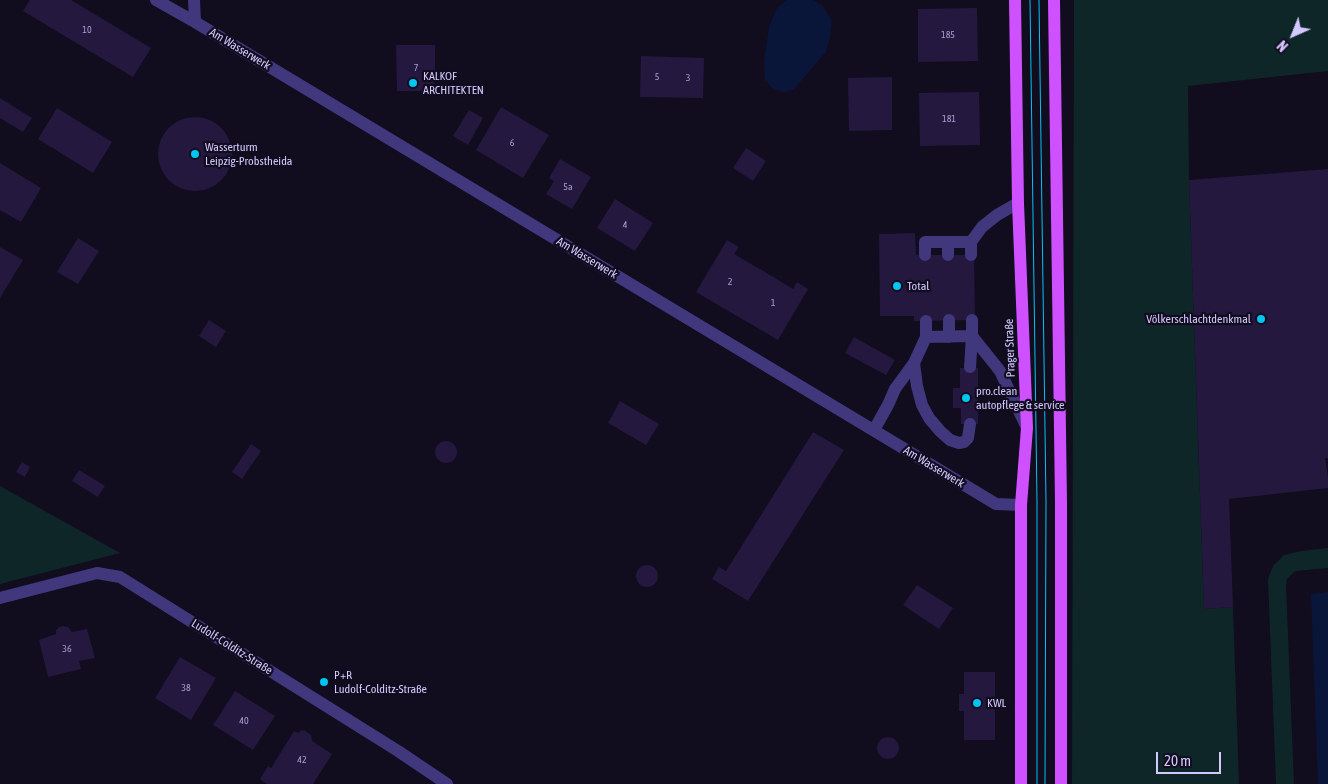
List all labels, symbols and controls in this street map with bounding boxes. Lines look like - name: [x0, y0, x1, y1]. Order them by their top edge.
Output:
- north arrow: [1268, 10, 1318, 60]
- house number: 10: [82, 24, 92, 36]
- street label: Am Wasserwerk: [207, 25, 273, 73]
- house number: 185: [941, 29, 955, 41]
- text: N: [1274, 37, 1291, 54]
- house number: 7: [414, 62, 418, 74]
- place label: KALKOF ARCHITEKTEN: [423, 69, 484, 97]
- house number: 5: [655, 71, 659, 83]
- house number: 3: [686, 72, 690, 84]
- marker: KALKOF ARCHITEKTEN: [407, 77, 419, 89]
- house number: 181: [942, 113, 956, 125]
- house number: 6: [510, 137, 514, 149]
- place label: Wasserturm Leipzig-Probstheida: [205, 140, 292, 168]
- marker: Wasserturm Leipzig-Probstheida: [189, 148, 201, 160]
- house number: 5a: [563, 181, 573, 193]
- house number: 4: [623, 219, 627, 231]
- street label: Am Wasserwerk: [554, 234, 620, 282]
- house number: 2: [728, 276, 732, 288]
- place label: Total: [907, 279, 929, 293]
- marker: Total: [891, 280, 903, 292]
- house number: 1: [771, 297, 775, 309]
- place label: Völkerschlachtdenkmal: [1146, 312, 1251, 326]
- marker: Völkerschlachtdenkmal: [1255, 313, 1267, 325]
- street label: Prager Straße: [1002, 318, 1018, 378]
- place label: pro.clean autopflege & service: [976, 384, 1065, 412]
- marker: pro.clean autopflege & service: [960, 392, 972, 404]
- street label: Am Wasserwerk: [901, 443, 967, 491]
- street label: Ludolf-Colditz-Straße: [189, 616, 275, 678]
- house number: 36: [62, 643, 72, 655]
- place label: P+R Ludolf-Colditz-Straße: [334, 668, 427, 696]
- marker: P+R Ludolf-Colditz-Straße: [318, 676, 330, 688]
- house number: 38: [181, 682, 191, 694]
- place label: KWL: [987, 696, 1006, 710]
- marker: KWL: [971, 697, 983, 709]
- house number: 40: [239, 715, 249, 727]
- scale bar: [1158, 742, 1223, 774]
- text: 20 m: [1164, 752, 1191, 769]
- house number: 42: [297, 754, 307, 766]

